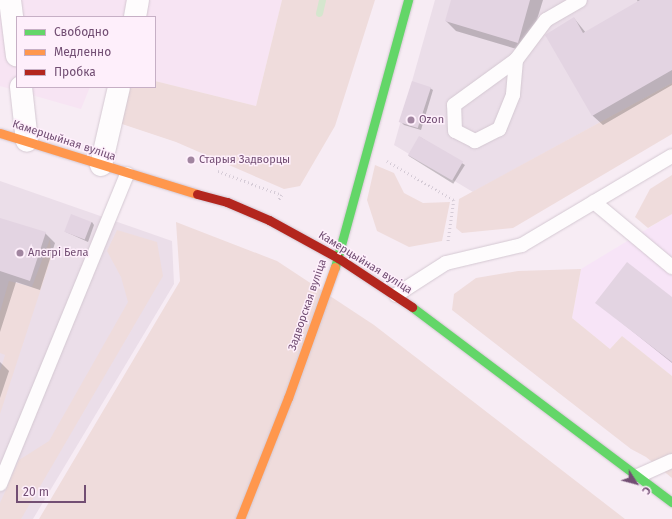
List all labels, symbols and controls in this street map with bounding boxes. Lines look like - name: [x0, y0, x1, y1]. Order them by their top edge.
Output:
- legend: [16, 16, 156, 88]
- text: Свободно: [54, 25, 109, 39]
- text: Медленно: [54, 45, 111, 59]
- text: Пробка: [54, 65, 96, 79]
- place label: Ozon: [419, 113, 444, 127]
- marker: Ozon: [406, 115, 416, 125]
- street label: Камерцыйная вуліца: [11, 118, 117, 164]
- place label: Старыя Задворцы: [199, 153, 290, 167]
- marker: Старыя Задворцы: [186, 155, 196, 165]
- street label: Камерцыйная вуліца: [316, 229, 414, 297]
- place label: Алегрі Бела: [28, 246, 88, 260]
- marker: Алегрі Бела: [15, 248, 25, 258]
- street label: Задворская вуліца: [286, 257, 330, 353]
- north arrow: [616, 463, 656, 503]
- scale bar: [18, 477, 88, 503]
- text: С: [639, 484, 653, 497]
- text: 20 m: [23, 485, 49, 499]

